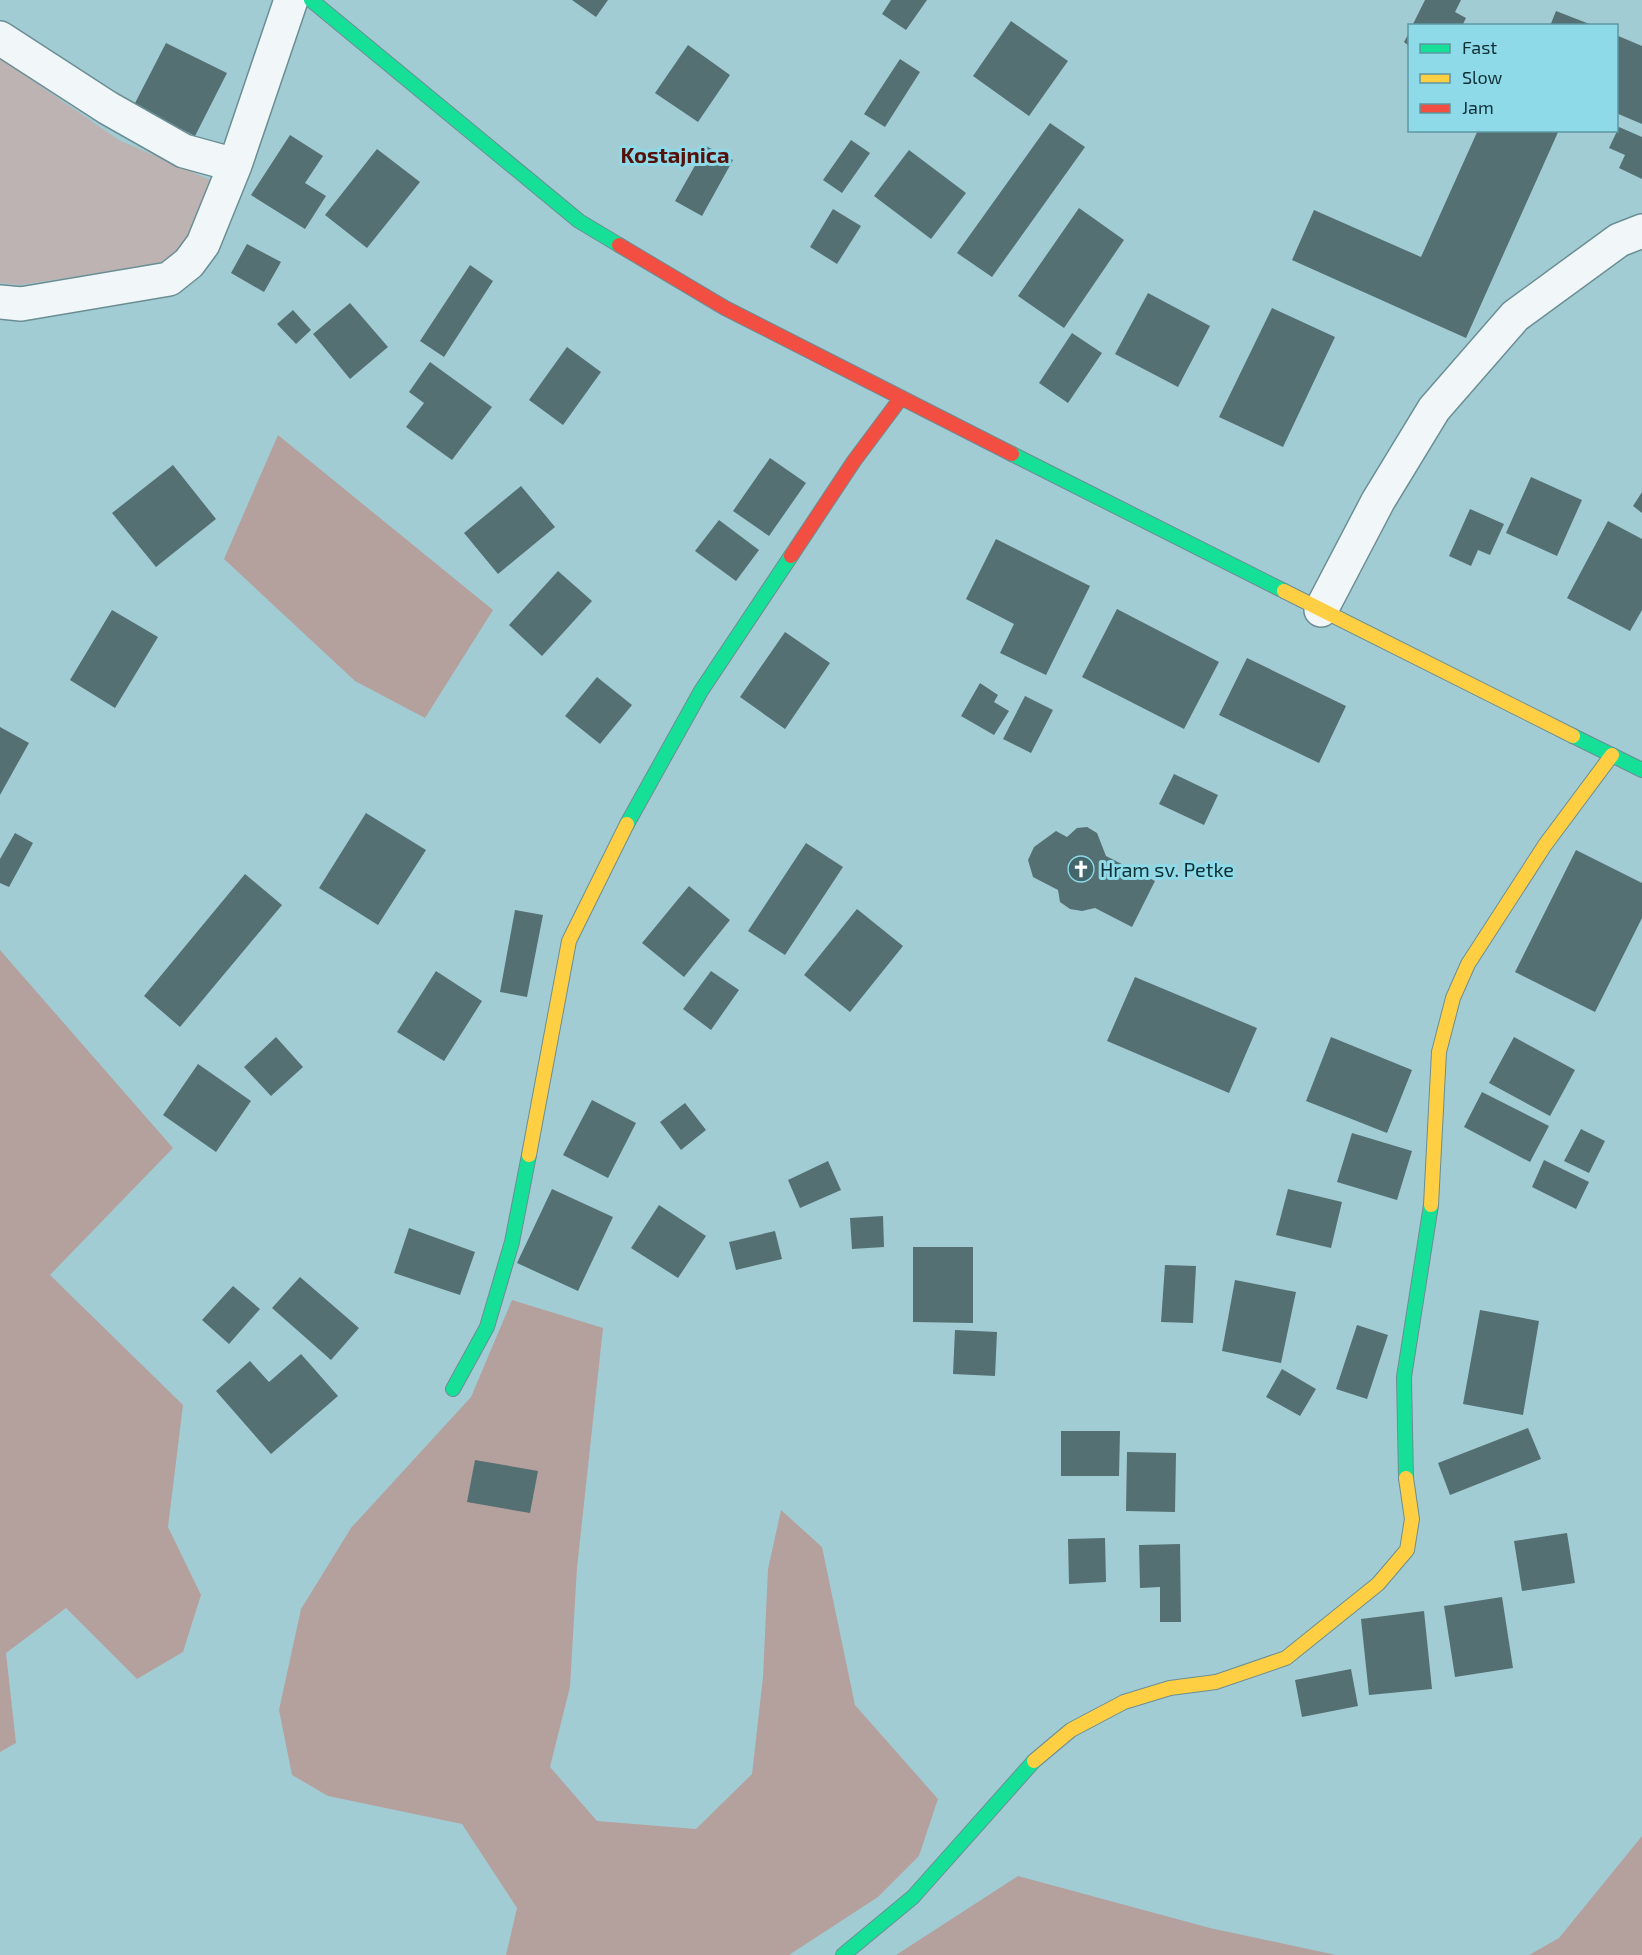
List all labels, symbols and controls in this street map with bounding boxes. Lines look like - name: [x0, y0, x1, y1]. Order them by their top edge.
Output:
- legend: [1408, 24, 1618, 132]
- text: Fast: [1462, 36, 1497, 58]
- text: Slow: [1462, 66, 1503, 88]
- text: Jam: [1462, 96, 1494, 118]
- district label: Kostajnica: [621, 141, 729, 167]
- church icon: Hram sv. Petke: [1066, 854, 1096, 884]
- place label: Hram sv. Petke: [1100, 857, 1234, 881]

